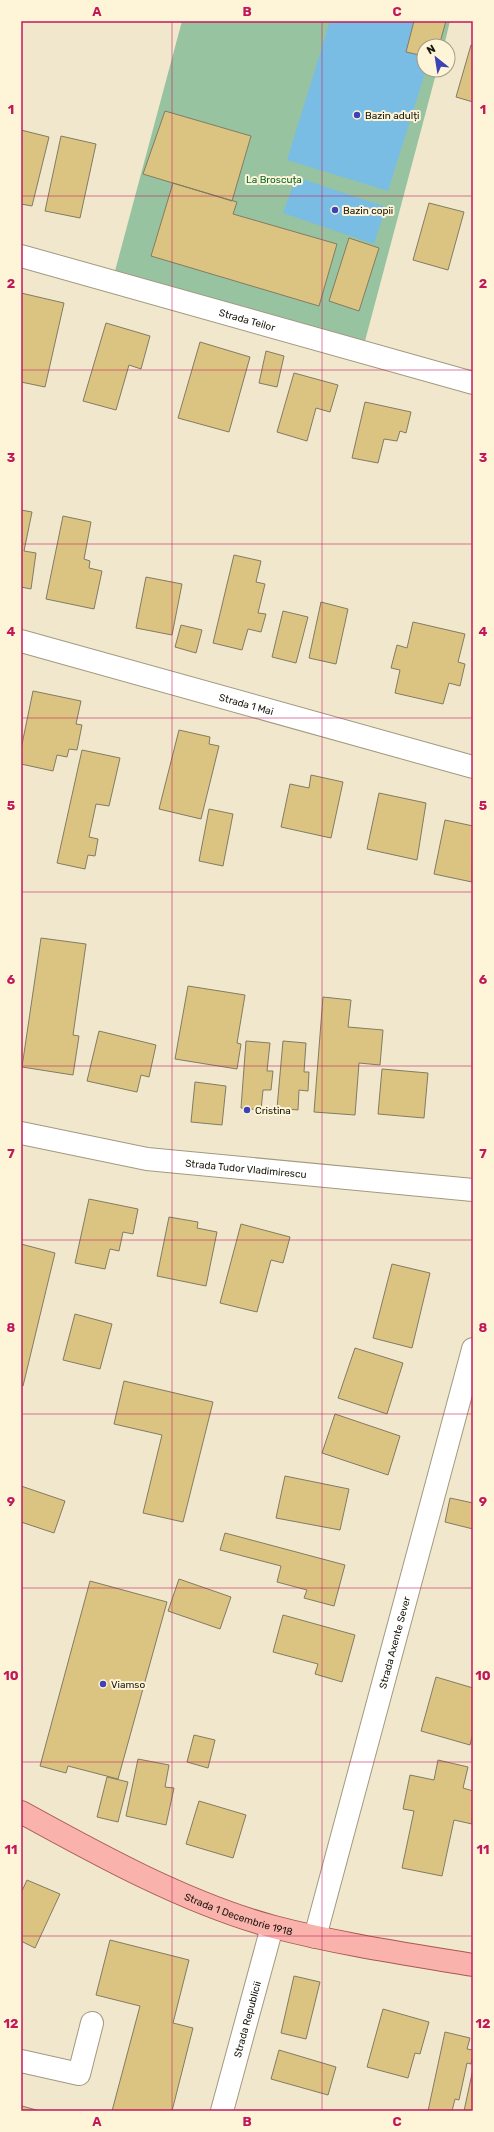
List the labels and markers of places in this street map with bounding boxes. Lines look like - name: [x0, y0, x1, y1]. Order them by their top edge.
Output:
- marker: Bazin adulți: [352, 110, 362, 120]
- place label: Bazin adulți: [365, 110, 419, 122]
- marker: Bazin copii: [330, 205, 340, 215]
- place label: Bazin copii: [343, 205, 393, 217]
- marker: Cristina: [242, 1105, 252, 1115]
- place label: Cristina: [255, 1105, 291, 1117]
- marker: Viamso: [98, 1679, 108, 1689]
- place label: Viamso: [111, 1679, 145, 1691]

